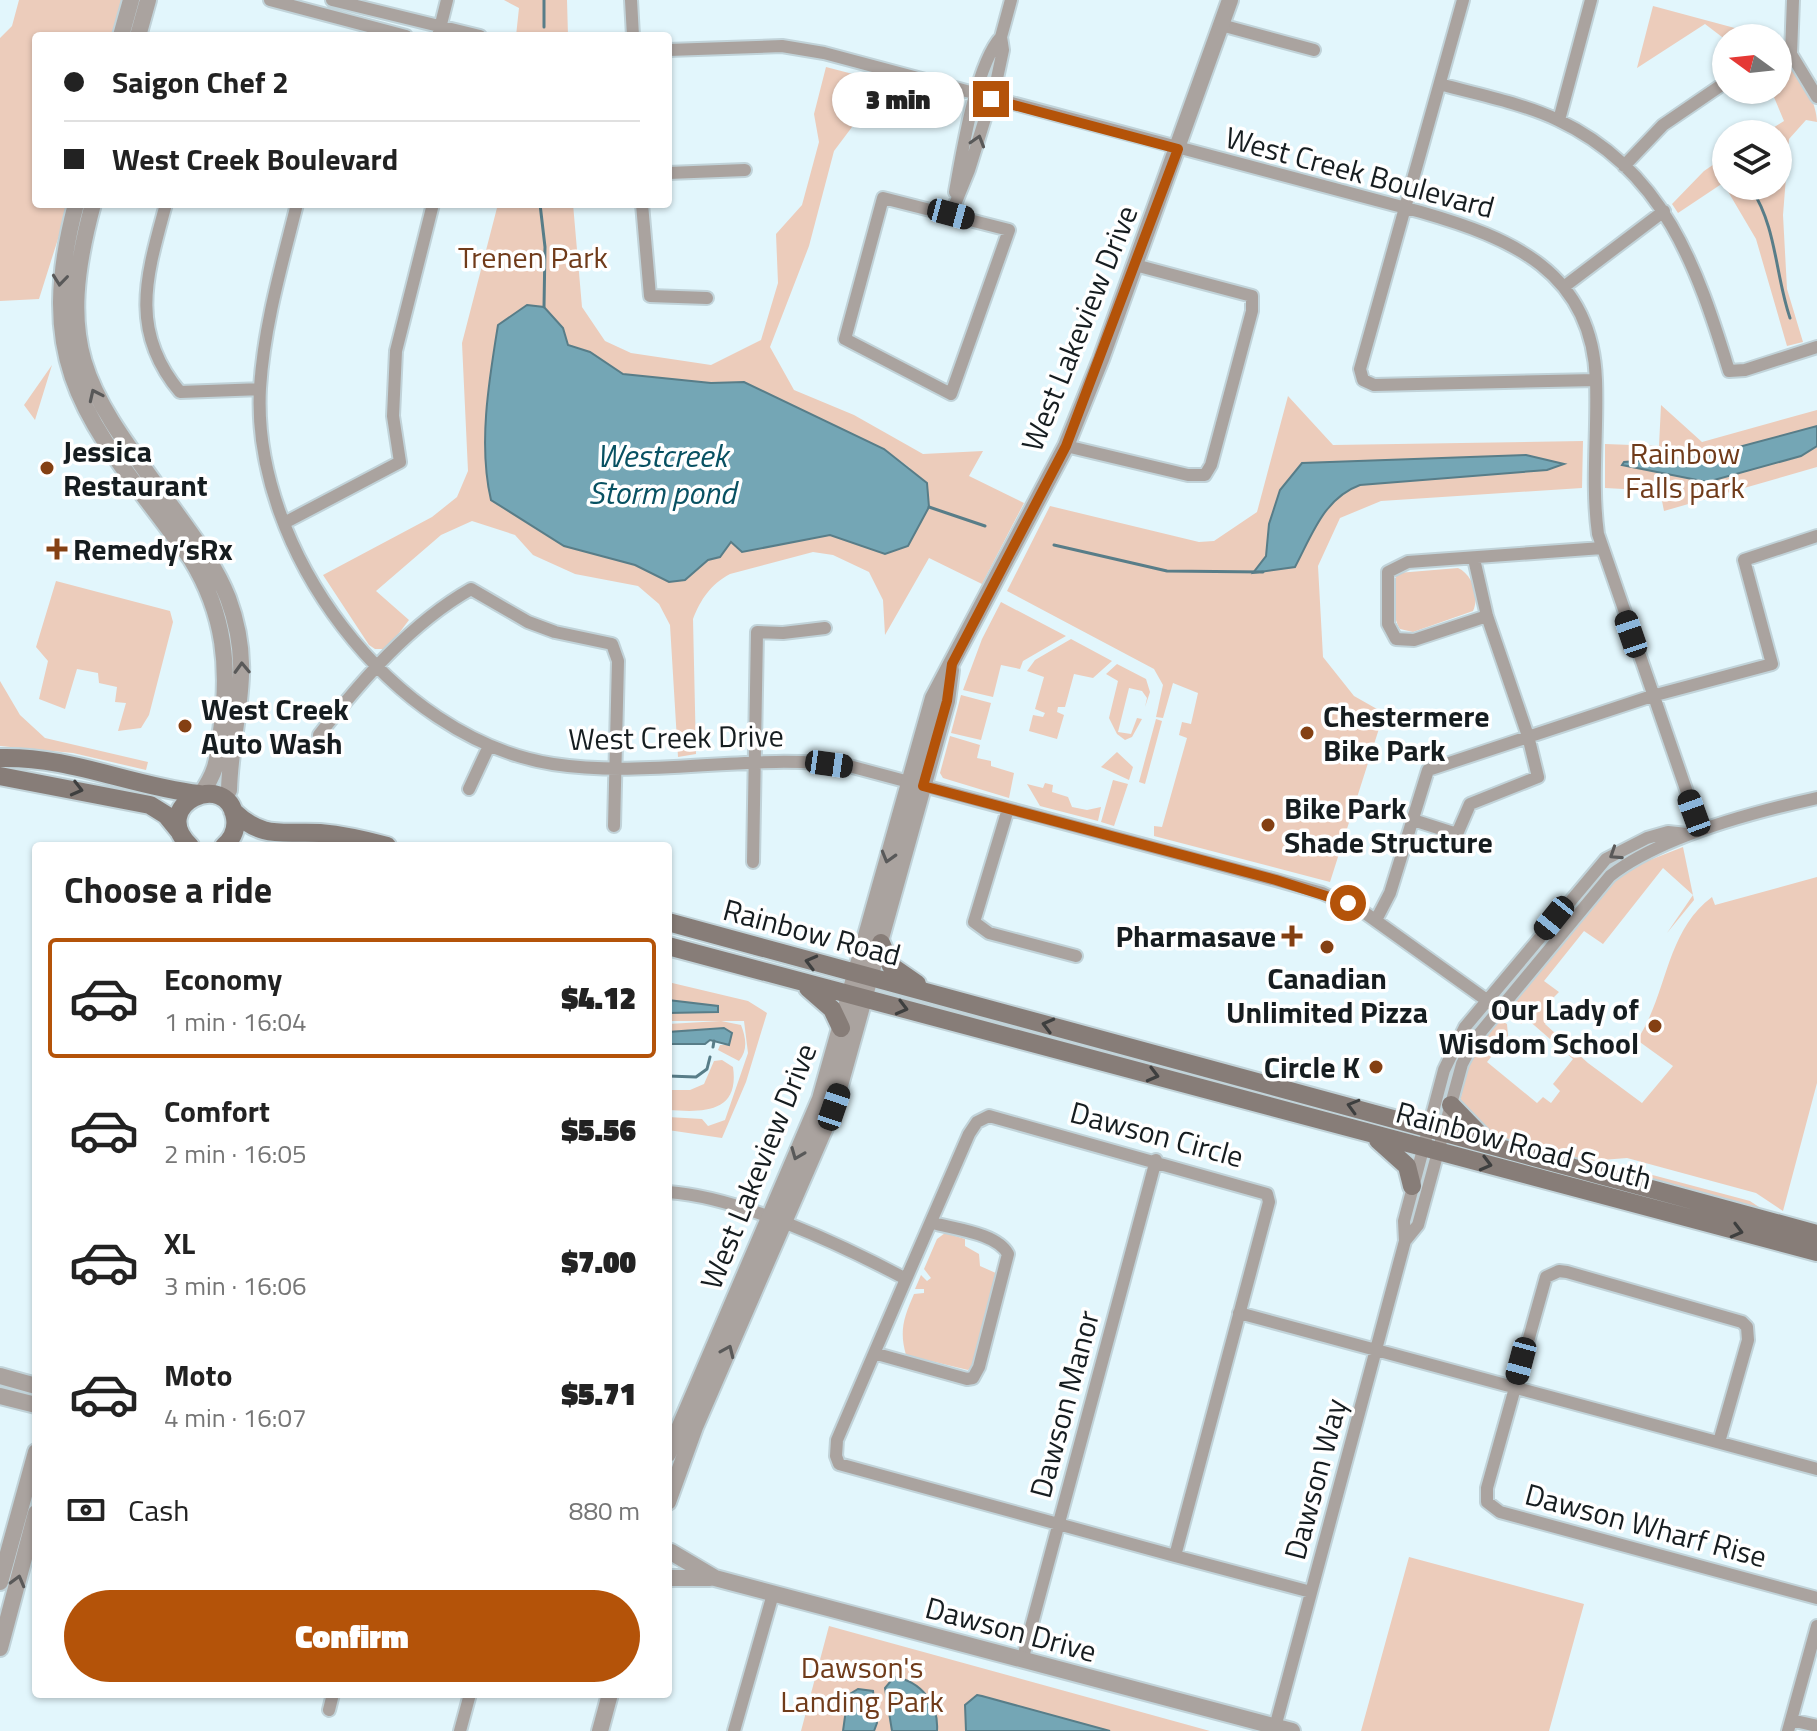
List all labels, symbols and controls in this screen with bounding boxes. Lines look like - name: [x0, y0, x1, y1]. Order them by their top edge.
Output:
- north arrow: [1712, 24, 1792, 104]
- map controls: [1712, 24, 1792, 200]
- text: Saigon Chef 2: [112, 59, 289, 105]
- callout: 3 min: [831, 71, 963, 127]
- text: 3 min: [866, 80, 930, 119]
- route end: [973, 81, 1009, 117]
- street label: West Creek Boulevard: [1220, 114, 1500, 230]
- button: layers: [1712, 120, 1792, 200]
- one-way arrow: [969, 135, 985, 149]
- text: West Creek Boulevard: [112, 136, 398, 182]
- car: [925, 196, 977, 232]
- street label: West Lakeview Drive: [1009, 198, 1149, 458]
- park label: Trenen Park: [458, 234, 608, 280]
- one-way arrow: [52, 274, 69, 287]
- one-way arrow: [89, 388, 105, 403]
- place label: Jessica Restaurant: [63, 428, 208, 508]
- park label: Rainbow Falls park: [1625, 430, 1745, 510]
- water label: Westcreek Storm pond: [588, 431, 740, 516]
- marker: Jessica Restaurant: [38, 459, 56, 477]
- place label: Remedy’sRx: [73, 526, 233, 572]
- marker: Remedy’sRx: [48, 540, 66, 558]
- car: [1612, 607, 1650, 661]
- one-way arrow: [233, 661, 250, 674]
- place label: West Creek Auto Wash: [201, 686, 349, 766]
- place label: Chestermere Bike Park: [1323, 693, 1490, 773]
- street label: West Creek Drive: [568, 712, 784, 762]
- marker: West Creek Auto Wash: [176, 717, 194, 735]
- marker: Chestermere Bike Park: [1298, 724, 1316, 742]
- car: [804, 749, 854, 779]
- one-way arrow: [69, 780, 83, 797]
- place label: Bike Park Shade Structure: [1284, 785, 1493, 865]
- car: [1675, 786, 1713, 840]
- marker: Bike Park Shade Structure: [1259, 816, 1277, 834]
- one-way arrow: [1609, 845, 1623, 860]
- one-way arrow: [881, 850, 897, 864]
- text: Choose a ride: [64, 862, 272, 917]
- route start: [1330, 885, 1366, 921]
- street label: Rainbow Road: [718, 886, 906, 978]
- car: [1530, 892, 1578, 944]
- place label: Pharmasave: [1115, 913, 1276, 959]
- marker: Pharmasave: [1283, 927, 1301, 945]
- marker: Canadian Unlimited Pizza: [1318, 938, 1336, 956]
- one-way arrow: [805, 954, 819, 971]
- place label: Canadian Unlimited Pizza: [1226, 955, 1428, 1035]
- text: Economy: [164, 956, 282, 1002]
- icon: car: [68, 962, 140, 1034]
- text: $4.12: [562, 975, 636, 1021]
- place label: Our Lady of Wisdom School: [1439, 986, 1639, 1066]
- one-way arrow: [895, 999, 909, 1016]
- text: 1 min · 16:04: [164, 1002, 307, 1041]
- one-way arrow: [1041, 1017, 1055, 1034]
- marker: Our Lady of Wisdom School: [1646, 1017, 1664, 1035]
- street label: West Lakeview Drive: [688, 1036, 828, 1296]
- place label: Circle K: [1264, 1044, 1360, 1090]
- marker: Circle K: [1367, 1058, 1385, 1076]
- one-way arrow: [1146, 1066, 1160, 1083]
- car: [815, 1080, 853, 1134]
- text: Comfort: [164, 1088, 270, 1134]
- street label: Dawson Circle: [1065, 1089, 1249, 1179]
- street label: Rainbow Road South: [1391, 1089, 1657, 1201]
- icon: car: [68, 1094, 140, 1166]
- one-way arrow: [1346, 1099, 1360, 1115]
- text: $5.56: [562, 1107, 636, 1153]
- text: 2 min · 16:05: [164, 1134, 307, 1173]
- one-way arrow: [791, 1146, 807, 1160]
- one-way arrow: [1478, 1155, 1492, 1172]
- text: XL: [164, 1220, 195, 1266]
- one-way arrow: [1730, 1221, 1744, 1238]
- icon: car: [68, 1226, 140, 1298]
- text: $7.00: [562, 1239, 636, 1285]
- text: 3 min · 16:06: [164, 1266, 307, 1305]
- street label: Dawson Manor: [1017, 1305, 1111, 1503]
- car: [1503, 1335, 1539, 1387]
- one-way arrow: [718, 1345, 734, 1359]
- text: Moto: [164, 1352, 232, 1398]
- icon: car: [68, 1358, 140, 1430]
- text: $5.71: [562, 1371, 636, 1417]
- street label: Dawson Way: [1271, 1393, 1359, 1565]
- text: 4 min · 16:07: [164, 1398, 307, 1437]
- street label: Dawson Wharf Rise: [1520, 1471, 1772, 1579]
- text: Cash: [128, 1487, 189, 1533]
- icon: cash: [64, 1488, 108, 1532]
- text: 880 m: [569, 1491, 640, 1530]
- one-way arrow: [9, 1574, 25, 1588]
- street label: Dawson Drive: [920, 1584, 1102, 1674]
- button: Confirm: [64, 1590, 640, 1682]
- park label: Dawson's Landing Park: [780, 1644, 944, 1724]

